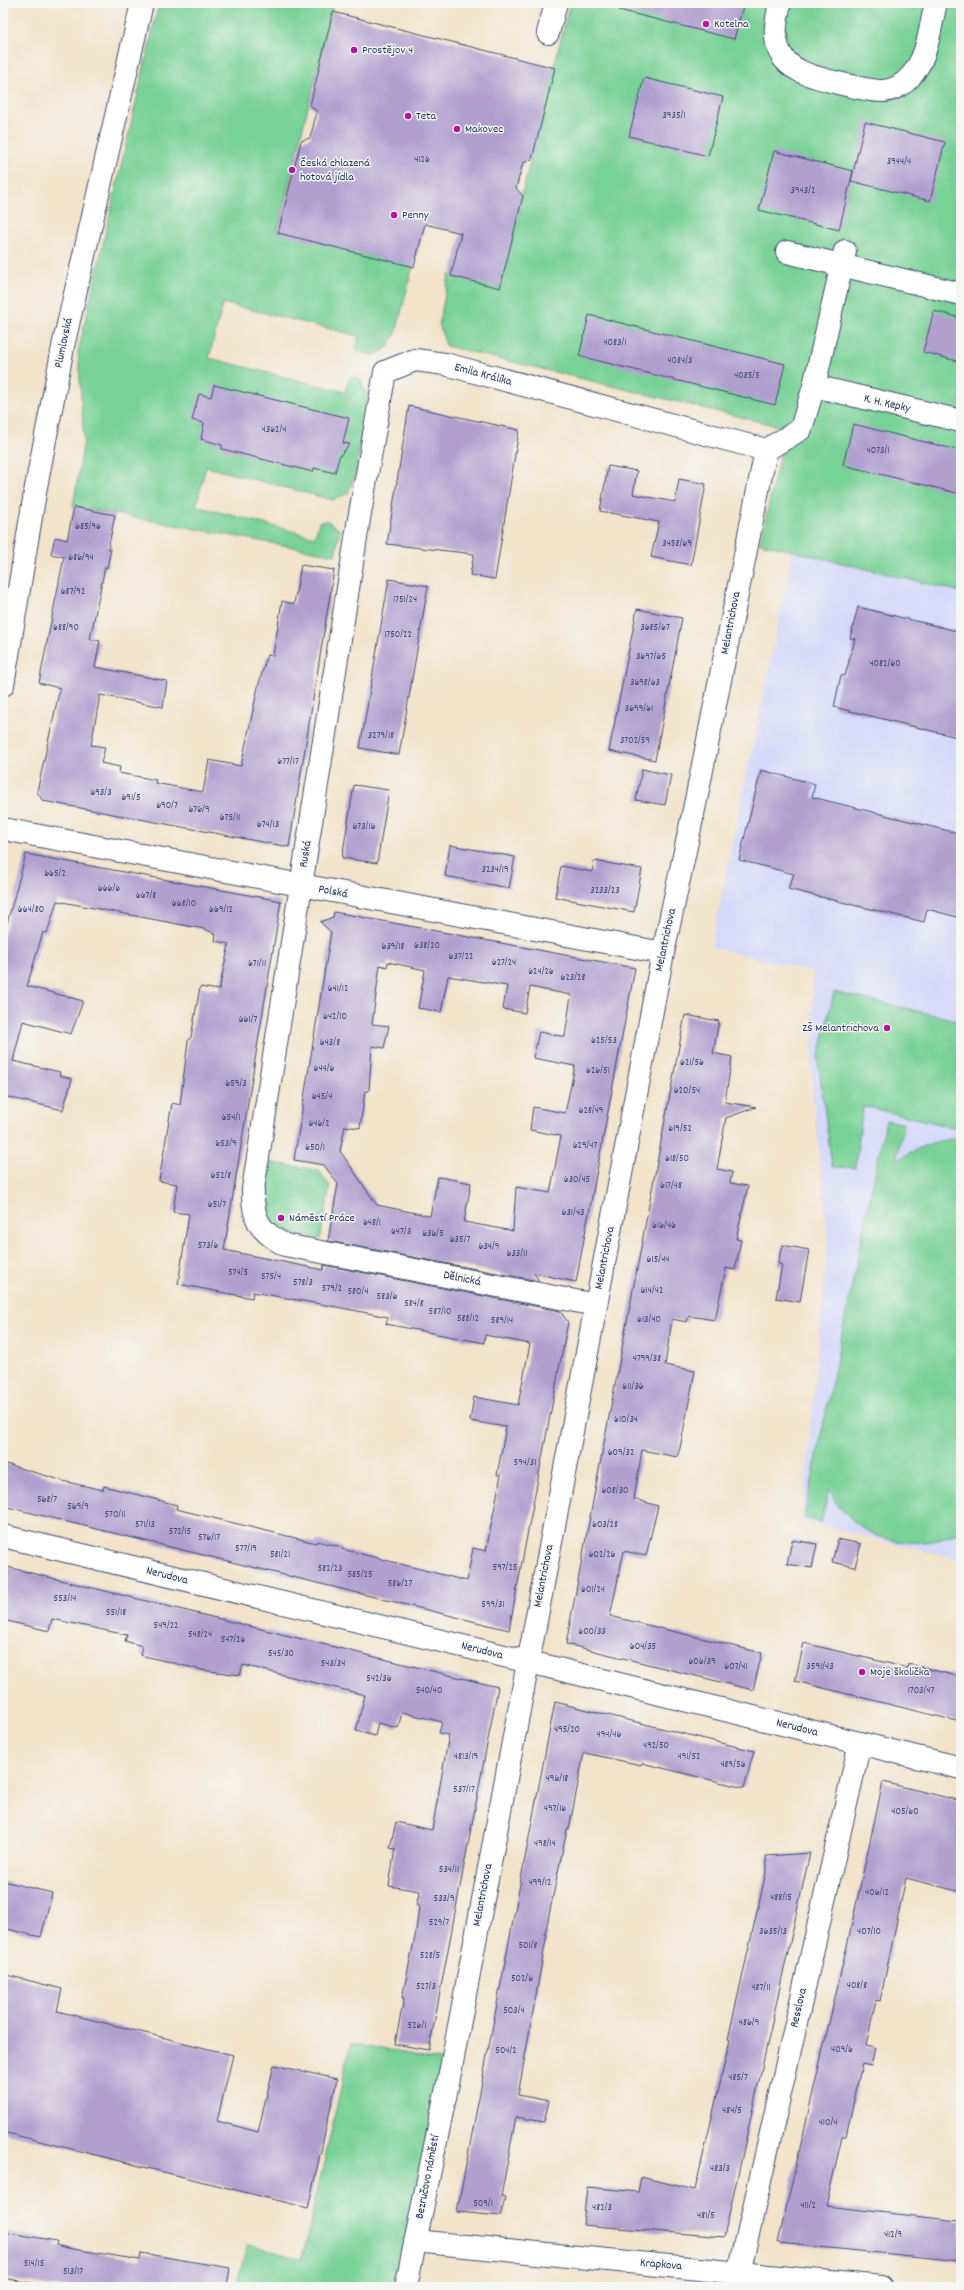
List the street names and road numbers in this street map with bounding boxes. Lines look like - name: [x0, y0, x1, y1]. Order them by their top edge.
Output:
- street label: Plumlovská: [50, 316, 78, 370]
- street label: Emila Králíka: [452, 359, 514, 391]
- street label: K. H. Kepky: [862, 390, 913, 418]
- street label: Melantrichova: [717, 590, 745, 656]
- street label: Ruská: [295, 839, 317, 869]
- street label: Polská: [317, 881, 349, 903]
- street label: Melantrichova: [651, 907, 681, 973]
- street label: Melantrichova: [591, 1225, 619, 1291]
- street label: Dělnická: [442, 1267, 482, 1291]
- street label: Melantrichova: [530, 1543, 558, 1609]
- street label: Nerudova: [144, 1563, 190, 1589]
- street label: Nerudova: [459, 1638, 505, 1664]
- street label: Nerudova: [774, 1715, 820, 1741]
- street label: Melantrichova: [469, 1862, 497, 1928]
- street label: Resslova: [786, 1986, 812, 2029]
- street label: Bezručovo náměstí: [412, 2133, 445, 2220]
- street label: Krapkova: [639, 2255, 683, 2275]

